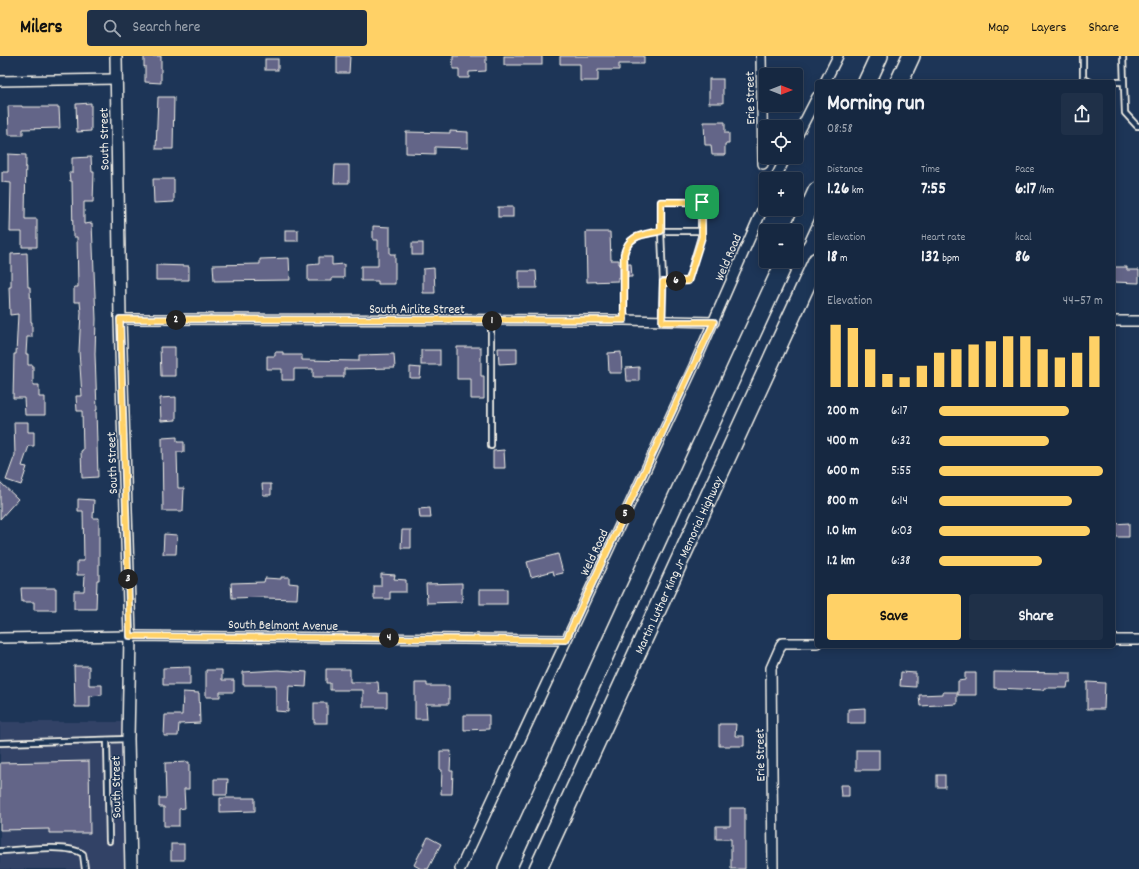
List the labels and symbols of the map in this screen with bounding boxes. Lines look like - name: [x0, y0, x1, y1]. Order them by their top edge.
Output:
- north arrow: [759, 68, 803, 112]
- street label: Erie Street: [742, 71, 761, 125]
- street label: South Street: [95, 107, 116, 170]
- pin: [685, 185, 719, 219]
- street label: Weld Road: [711, 231, 748, 285]
- pin: 6: [666, 271, 686, 291]
- street label: South Airlite Street: [369, 301, 465, 320]
- pin: 2: [166, 310, 186, 330]
- pin: 1: [482, 311, 502, 331]
- street label: South Street: [103, 431, 124, 494]
- street label: Martin Luther King Jr Memorial Highway: [631, 473, 729, 658]
- pin: 5: [615, 504, 635, 524]
- street label: Weld Road: [576, 527, 614, 580]
- pin: 3: [118, 569, 138, 589]
- street label: South Belmont Avenue: [228, 616, 338, 637]
- pin: 4: [379, 628, 399, 648]
- street label: Erie Street: [752, 728, 771, 782]
- street label: South Street: [107, 755, 128, 818]

